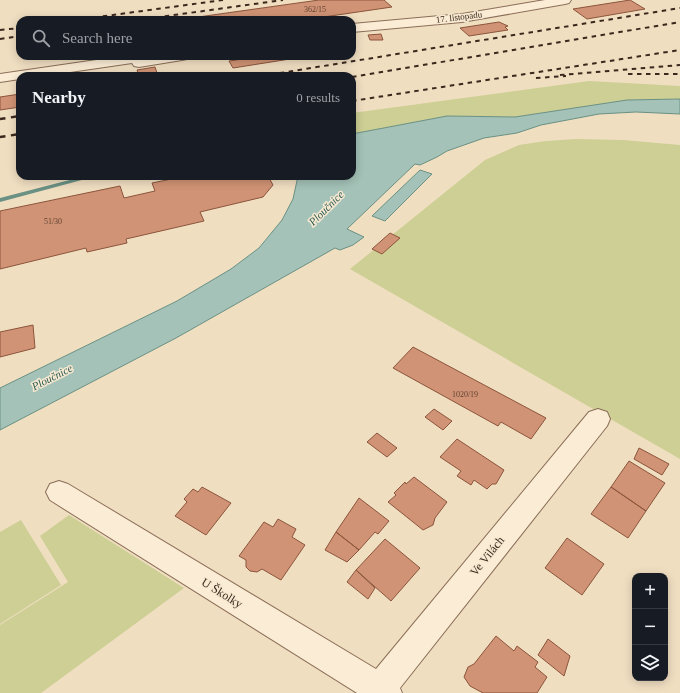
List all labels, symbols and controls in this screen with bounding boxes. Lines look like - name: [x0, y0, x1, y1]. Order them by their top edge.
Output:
- house number: 362/15: [304, 5, 326, 14]
- street label: 17. listopadu: [435, 9, 483, 25]
- search box: [16, 16, 356, 60]
- icon: search: [30, 27, 52, 49]
- text: Search here: [62, 30, 132, 46]
- text: Nearby: [32, 88, 86, 107]
- text: 0 results: [296, 90, 340, 105]
- water label: Ploučnice: [305, 188, 346, 229]
- house number: 51/30: [44, 217, 62, 226]
- water label: Ploučnice: [29, 362, 74, 393]
- house number: 1020/19: [452, 390, 478, 399]
- street label: Ve Vilách: [467, 533, 507, 579]
- map controls: [632, 573, 668, 681]
- button: +: [632, 573, 668, 609]
- street label: U Školky: [199, 575, 245, 611]
- button: −: [632, 609, 668, 645]
- button: layers: [632, 645, 668, 681]

